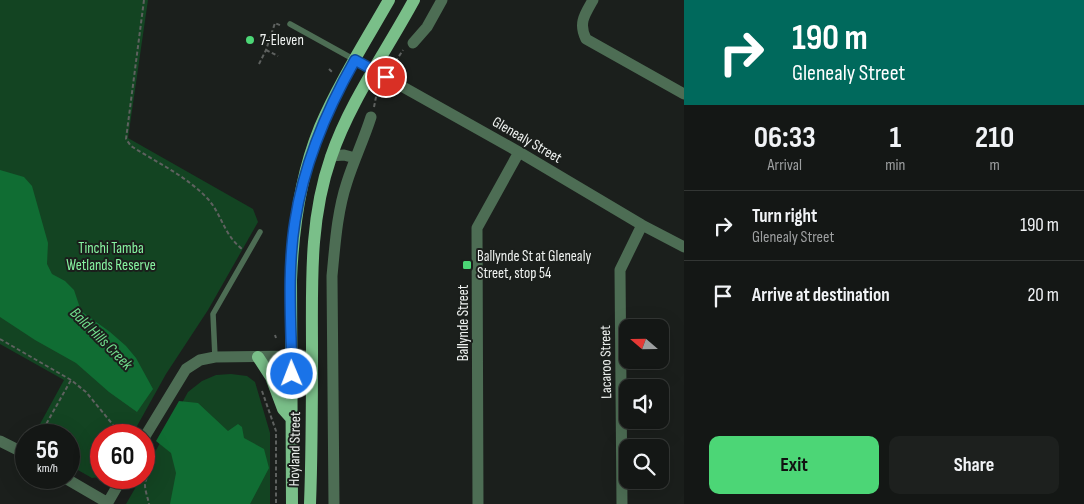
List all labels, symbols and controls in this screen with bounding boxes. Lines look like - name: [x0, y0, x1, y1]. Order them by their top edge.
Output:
- text: 190 m: [792, 17, 868, 60]
- icon: right: [709, 20, 774, 85]
- place label: 7-Eleven: [260, 31, 304, 50]
- marker: 7-Eleven: [244, 34, 256, 46]
- pin: [365, 56, 407, 98]
- text: Glenealy Street: [792, 60, 905, 87]
- icon: arrive: [372, 63, 400, 91]
- street label: Glenealy Street: [489, 112, 566, 168]
- text: 06:33: [754, 120, 816, 156]
- text: 1: [889, 120, 901, 156]
- text: 210: [975, 120, 1014, 156]
- text: Arrival: [767, 156, 802, 175]
- text: min: [885, 156, 905, 175]
- text: m: [990, 156, 1000, 175]
- text: Turn right: [752, 205, 817, 228]
- icon: right: [709, 212, 737, 240]
- text: 190 m: [1020, 214, 1059, 237]
- text: Glenealy Street: [752, 228, 834, 247]
- park label: Tinchi Tamba Wetlands Reserve: [66, 239, 156, 275]
- place label: Ballynde St at Glenealy Street, stop 54: [477, 247, 591, 283]
- marker: Ballynde St at Glenealy Street, stop 54: [461, 259, 473, 271]
- icon: arrive: [709, 282, 737, 310]
- street label: Ballynde Street: [454, 284, 473, 361]
- text: Arrive at destination: [752, 284, 890, 307]
- text: 20 m: [1027, 284, 1059, 307]
- water label: Bald Hills Creek: [66, 304, 137, 375]
- north arrow: [619, 319, 669, 369]
- map controls: [619, 319, 669, 489]
- street label: Lacaroo Street: [596, 325, 616, 399]
- position arrow: [265, 347, 317, 399]
- button: sound: [619, 379, 669, 429]
- street label: Hoyland Street: [285, 411, 305, 487]
- speed limit sign: 60: [90, 424, 155, 489]
- text: 56: [36, 435, 59, 466]
- button: Exit: [709, 436, 879, 494]
- button: Share: [889, 436, 1059, 494]
- button: search: [619, 439, 669, 489]
- text: km/h: [37, 461, 58, 476]

